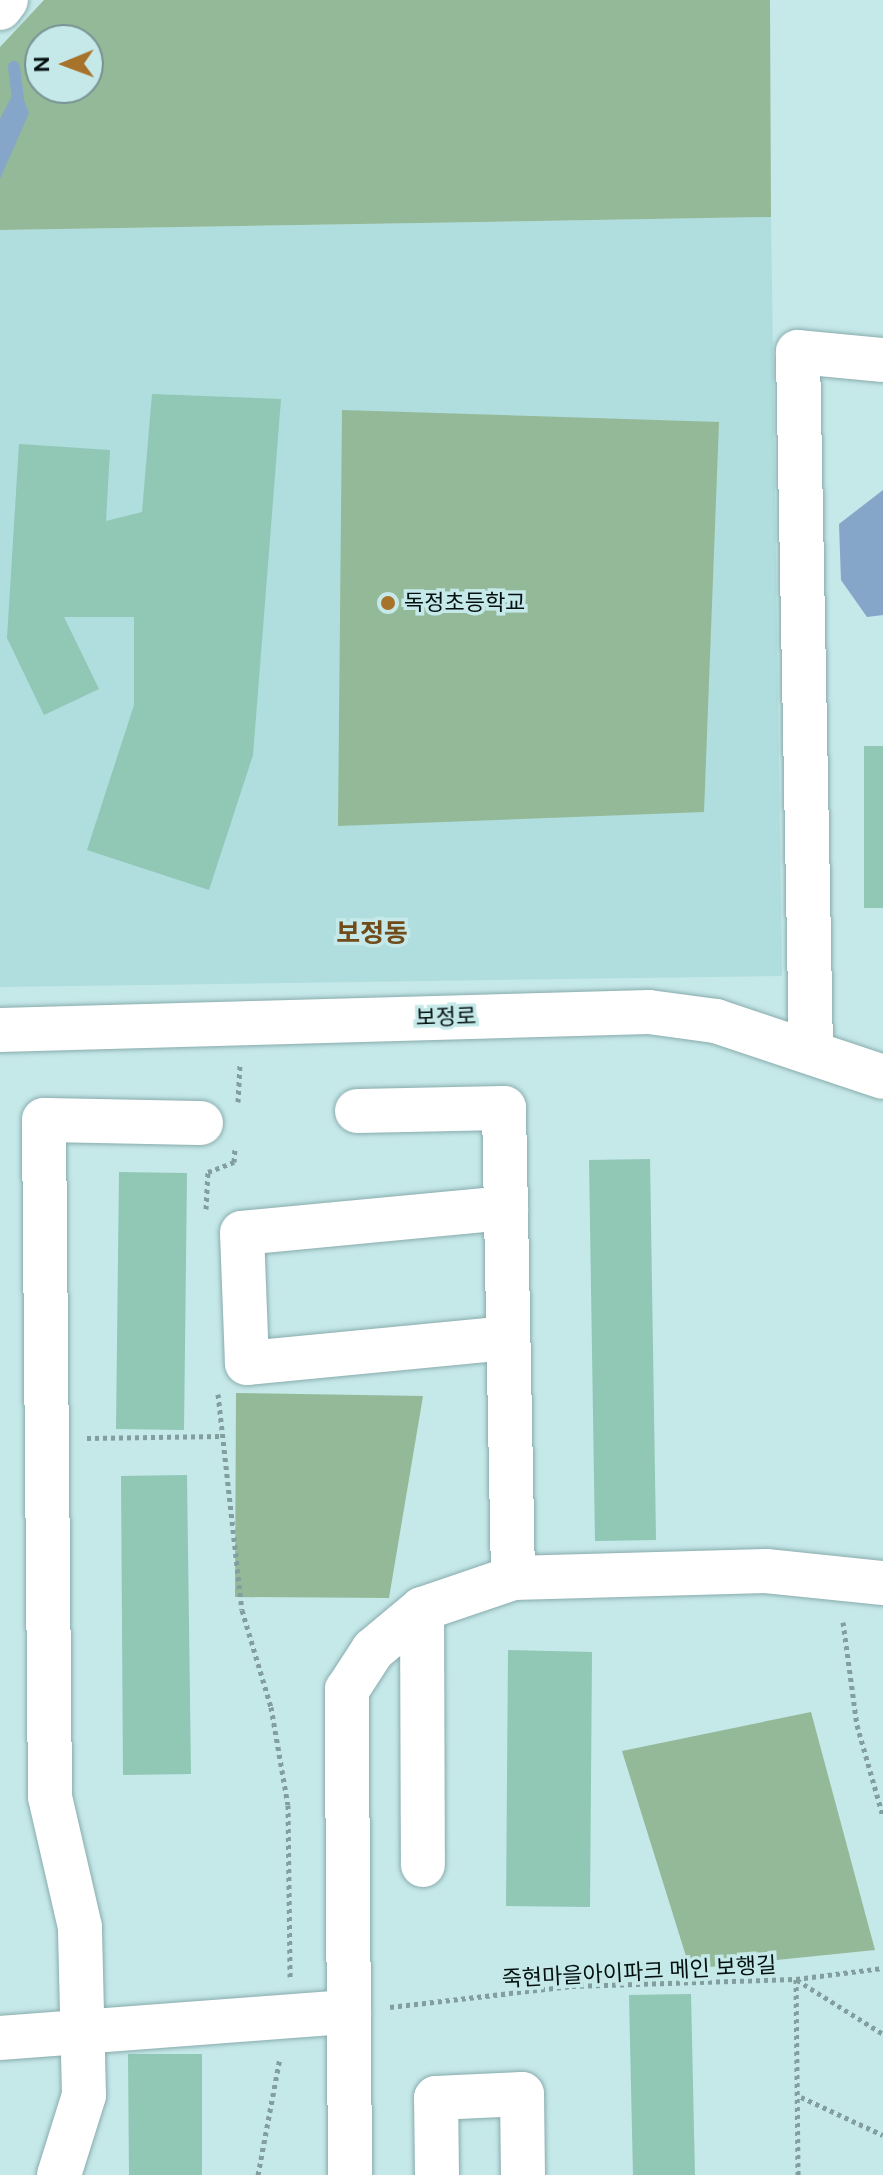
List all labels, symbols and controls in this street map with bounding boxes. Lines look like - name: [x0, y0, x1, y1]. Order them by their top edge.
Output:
- north arrow: [24, 24, 104, 104]
- text: N: [27, 56, 56, 73]
- place label: 독정초등학교: [404, 590, 525, 616]
- marker: 독정초등학교: [379, 594, 397, 612]
- district label: 보정동: [336, 918, 408, 950]
- street label: 보정로: [415, 1003, 477, 1031]
- street label: 죽현마을아이파크 메인 보행길: [501, 1952, 777, 1992]

